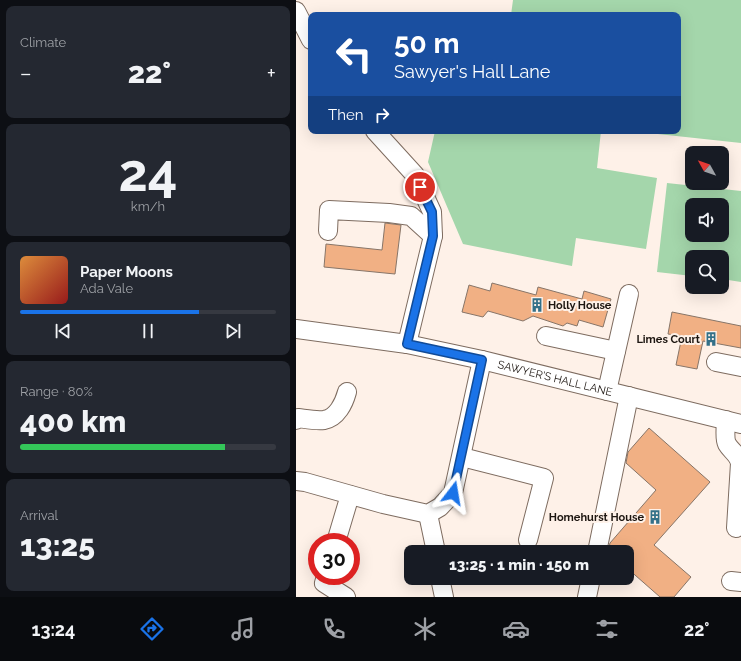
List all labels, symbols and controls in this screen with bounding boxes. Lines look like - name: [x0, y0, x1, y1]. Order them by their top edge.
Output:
- text: 50 m: [394, 27, 460, 60]
- icon: left: [328, 28, 380, 80]
- text: Climate: [20, 35, 66, 50]
- text: 22°: [128, 55, 171, 90]
- text: −: [20, 60, 32, 86]
- text: +: [267, 60, 276, 86]
- text: Sawyer's Hall Lane: [394, 61, 550, 82]
- icon: right: [371, 104, 393, 126]
- text: Then: [328, 106, 363, 124]
- text: 24: [118, 142, 178, 203]
- north arrow: [685, 146, 729, 190]
- map controls: [685, 146, 729, 294]
- pin: [403, 170, 437, 204]
- icon: arrive: [409, 176, 431, 198]
- button: sound: [685, 198, 729, 242]
- text: km/h: [131, 199, 165, 214]
- button: search: [685, 250, 729, 294]
- text: Paper Moons: [80, 263, 173, 281]
- text: Ada Vale: [80, 281, 133, 296]
- building icon: Holly House: [529, 297, 545, 313]
- place label: Holly House: [548, 299, 612, 312]
- icon: previous: [52, 320, 74, 342]
- icon: pause: [137, 320, 159, 342]
- icon: next: [222, 320, 244, 342]
- building icon: Limes Court: [703, 331, 719, 347]
- place label: Limes Court: [636, 333, 701, 346]
- street label: SAWYER'S HALL LANE: [496, 358, 614, 399]
- text: Range · 80%: [20, 384, 93, 399]
- text: 400 km: [20, 404, 126, 439]
- position arrow: [432, 472, 474, 514]
- text: Arrival: [20, 508, 58, 523]
- building icon: Homehurst House: [647, 509, 663, 525]
- place label: Homehurst House: [549, 511, 644, 524]
- text: 13:25: [20, 528, 95, 563]
- speed limit sign: 30: [308, 533, 360, 585]
- text: 13:25 · 1 min · 150 m: [449, 556, 589, 574]
- icon: directions: [138, 615, 166, 643]
- icon: music: [229, 615, 257, 643]
- icon: phone: [320, 615, 348, 643]
- icon: climate: [411, 615, 439, 643]
- icon: car: [502, 615, 530, 643]
- icon: filters: [593, 615, 621, 643]
- text: 13:24: [31, 619, 75, 640]
- text: 22°: [684, 619, 709, 640]

